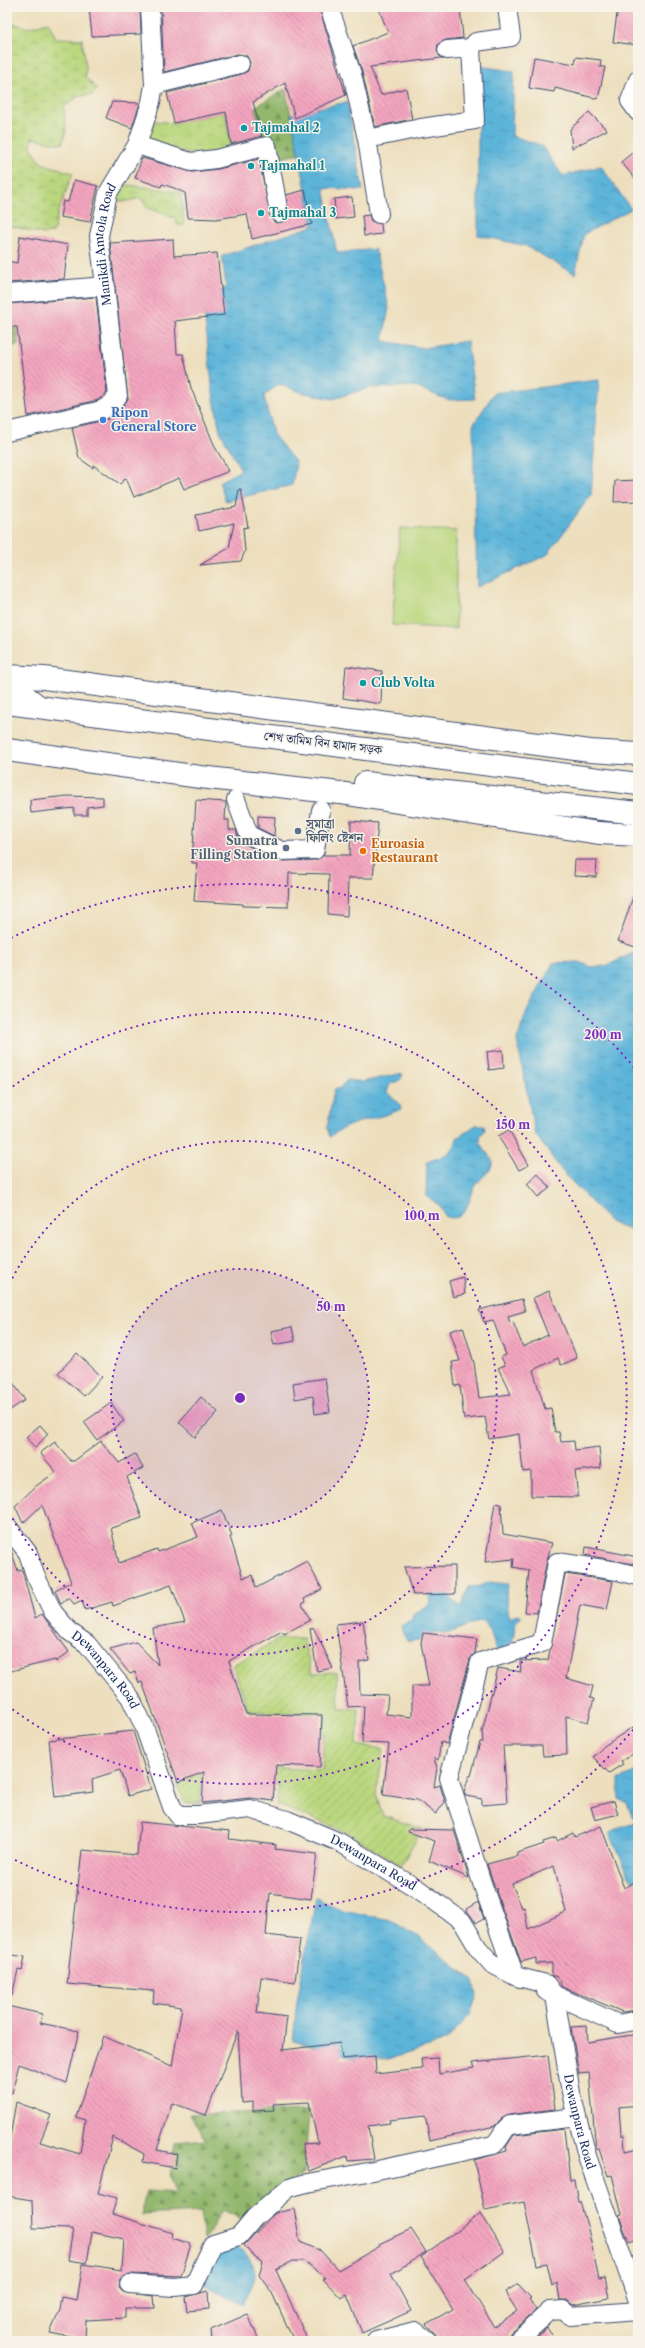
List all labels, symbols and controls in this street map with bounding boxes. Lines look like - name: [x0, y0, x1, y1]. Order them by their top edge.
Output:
- place label: Tajmahal 2: [252, 120, 320, 135]
- marker: Tajmahal 2: [239, 123, 249, 133]
- place label: Tajmahal 1: [259, 158, 325, 173]
- marker: Tajmahal 1: [246, 161, 256, 171]
- street label: Manikdi Amtola Road: [91, 180, 120, 307]
- place label: Tajmahal 3: [269, 205, 336, 220]
- marker: Tajmahal 3: [256, 208, 266, 218]
- place label: Ripon General Store: [111, 405, 197, 434]
- marker: Ripon General Store: [98, 415, 108, 425]
- place label: Club Volta: [371, 675, 436, 690]
- marker: Club Volta: [358, 678, 368, 688]
- street label: শেখ তামিম বিন হামাদ সড়ক: [263, 728, 384, 757]
- place label: সুমাত্রা ফিলিং ষ্টেশন: [305, 816, 365, 845]
- marker: সুমাত্রা ফিলিং ষ্টেশন: [293, 826, 303, 836]
- place label: Sumatra Filling Station: [190, 833, 279, 862]
- place label: Euroasia Restaurant: [371, 836, 438, 865]
- marker: Sumatra Filling Station: [281, 843, 291, 853]
- marker: Euroasia Restaurant: [358, 846, 368, 856]
- text: 200 m: [584, 1027, 622, 1042]
- text: 150 m: [496, 1117, 530, 1132]
- text: 100 m: [404, 1208, 440, 1223]
- text: 50 m: [316, 1299, 346, 1314]
- centre of rings: [233, 1391, 247, 1405]
- street label: Dewanpara Road: [69, 1627, 143, 1712]
- street label: Dewanpara Road: [328, 1831, 420, 1894]
- street label: Dewanpara Road: [561, 2073, 599, 2172]

